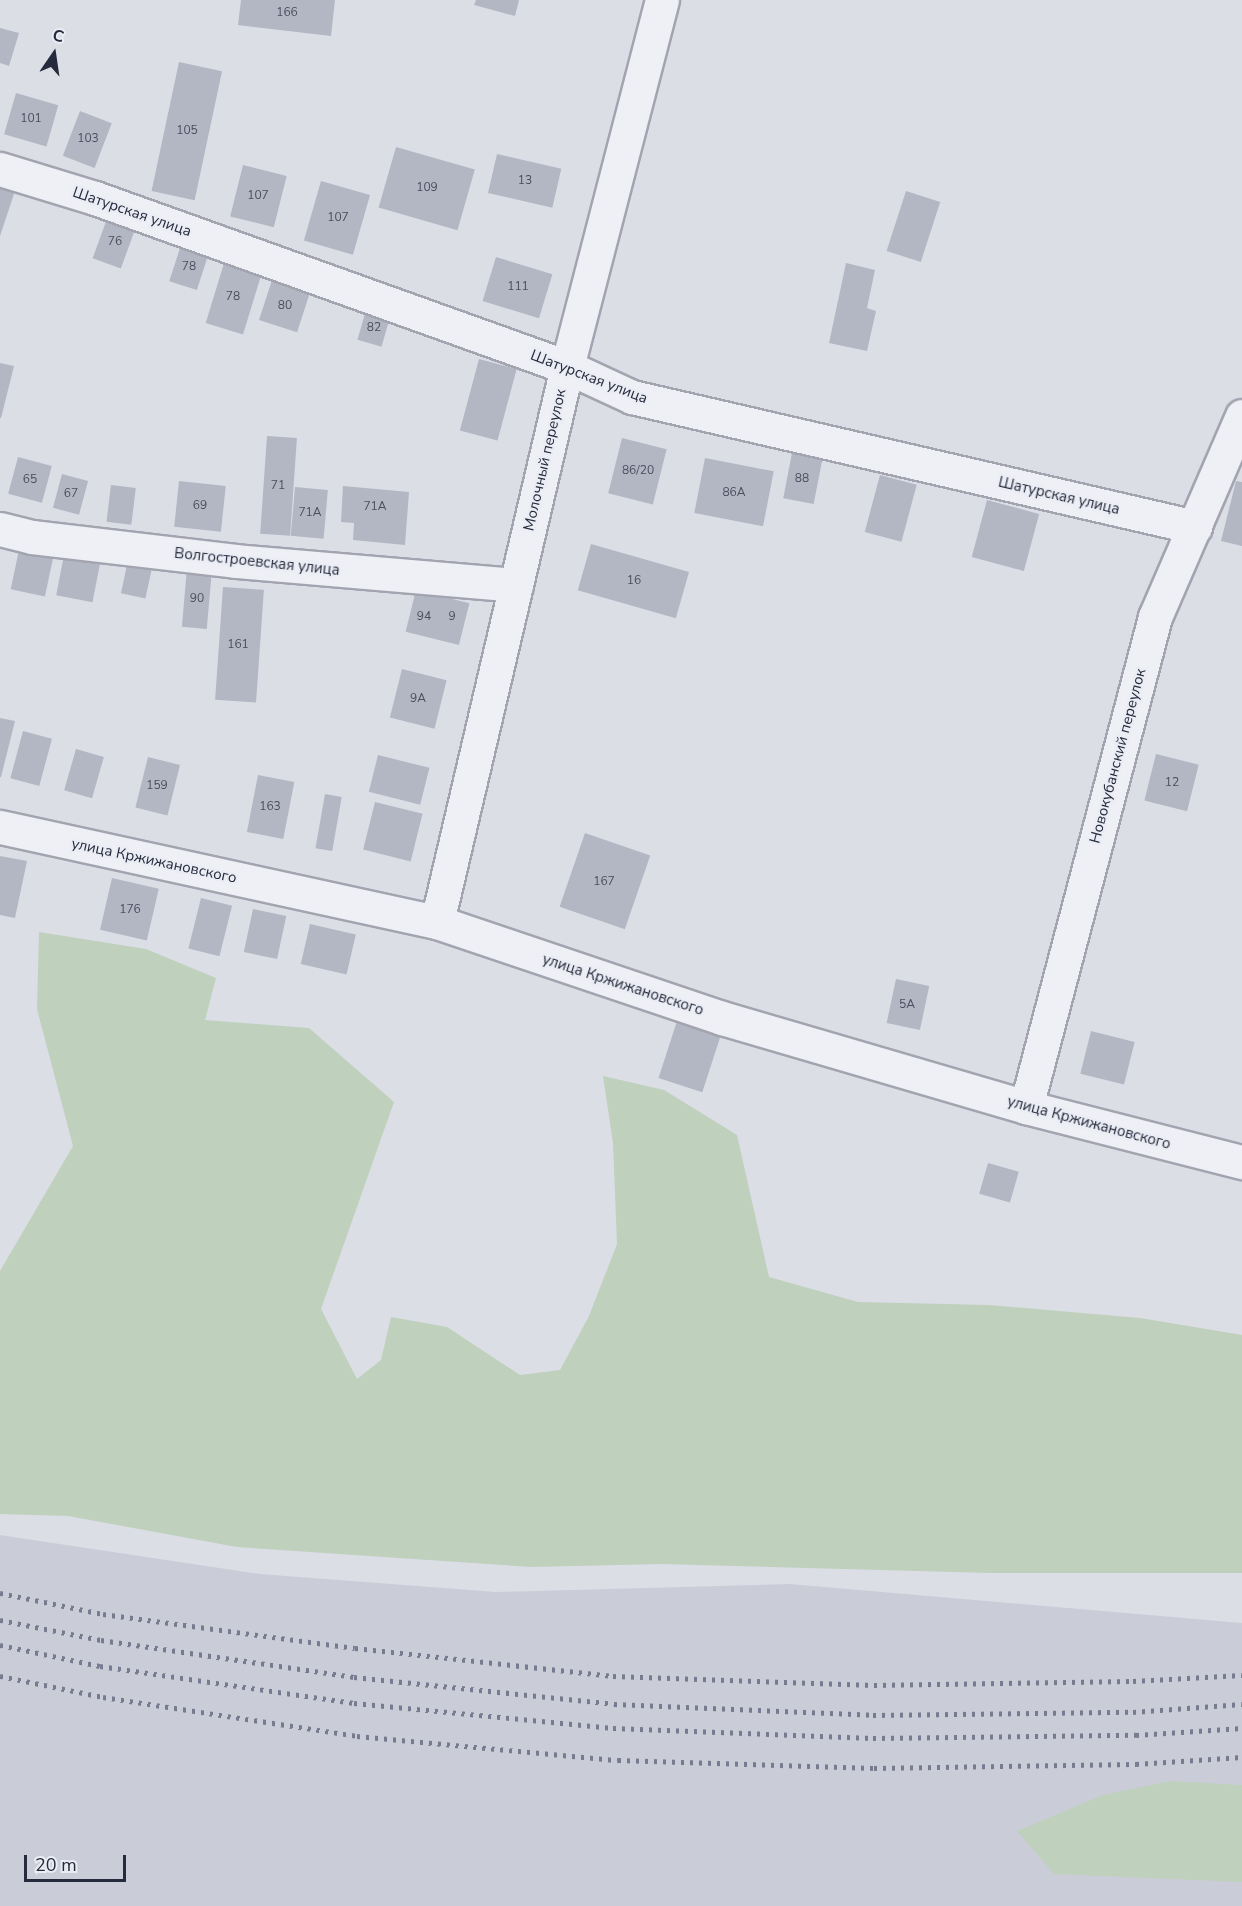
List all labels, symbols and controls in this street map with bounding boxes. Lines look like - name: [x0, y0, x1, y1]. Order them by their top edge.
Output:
- house number: 166: [276, 6, 298, 20]
- north arrow: [24, 24, 84, 84]
- text: С: [50, 25, 66, 48]
- house number: 101: [20, 112, 42, 126]
- house number: 105: [176, 124, 198, 138]
- house number: 103: [77, 132, 99, 146]
- house number: 13: [518, 174, 532, 188]
- house number: 109: [416, 181, 438, 195]
- street label: Шатурская улица: [70, 183, 194, 241]
- house number: 107: [247, 189, 269, 203]
- house number: 107: [327, 211, 349, 225]
- house number: 76: [108, 235, 122, 249]
- house number: 78: [182, 260, 196, 274]
- house number: 111: [507, 280, 529, 294]
- house number: 78: [226, 290, 240, 304]
- house number: 80: [278, 299, 292, 313]
- house number: 82: [367, 321, 381, 335]
- street label: Шатурская улица: [528, 346, 650, 408]
- street label: Молочный переулок: [520, 387, 570, 533]
- house number: 86/20: [622, 464, 654, 478]
- house number: 88: [795, 472, 809, 486]
- house number: 65: [23, 473, 37, 487]
- street label: Шатурская улица: [996, 473, 1122, 519]
- house number: 71: [271, 479, 285, 493]
- house number: 86А: [722, 486, 746, 500]
- house number: 67: [64, 487, 78, 501]
- house number: 69: [193, 499, 207, 513]
- house number: 71А: [363, 500, 387, 514]
- house number: 71А: [298, 506, 322, 520]
- street label: Волгостроевская улица: [173, 544, 341, 580]
- house number: 16: [627, 574, 641, 588]
- house number: 90: [190, 592, 204, 606]
- house number: 94: [417, 610, 431, 624]
- house number: 9: [448, 610, 456, 624]
- house number: 161: [227, 638, 249, 652]
- street label: Новокубанский переулок: [1086, 667, 1150, 845]
- house number: 9А: [410, 692, 426, 706]
- house number: 12: [1165, 776, 1179, 790]
- house number: 159: [146, 779, 168, 793]
- house number: 163: [259, 800, 281, 814]
- street label: улица Кржижановского: [70, 835, 238, 887]
- house number: 167: [593, 875, 615, 889]
- house number: 176: [119, 903, 141, 917]
- street label: улица Кржижановского: [540, 950, 706, 1020]
- house number: 5А: [899, 998, 915, 1012]
- street label: улица Кржижановского: [1005, 1092, 1173, 1154]
- scale bar: [27, 1843, 129, 1881]
- text: 20 m: [35, 1853, 77, 1877]

